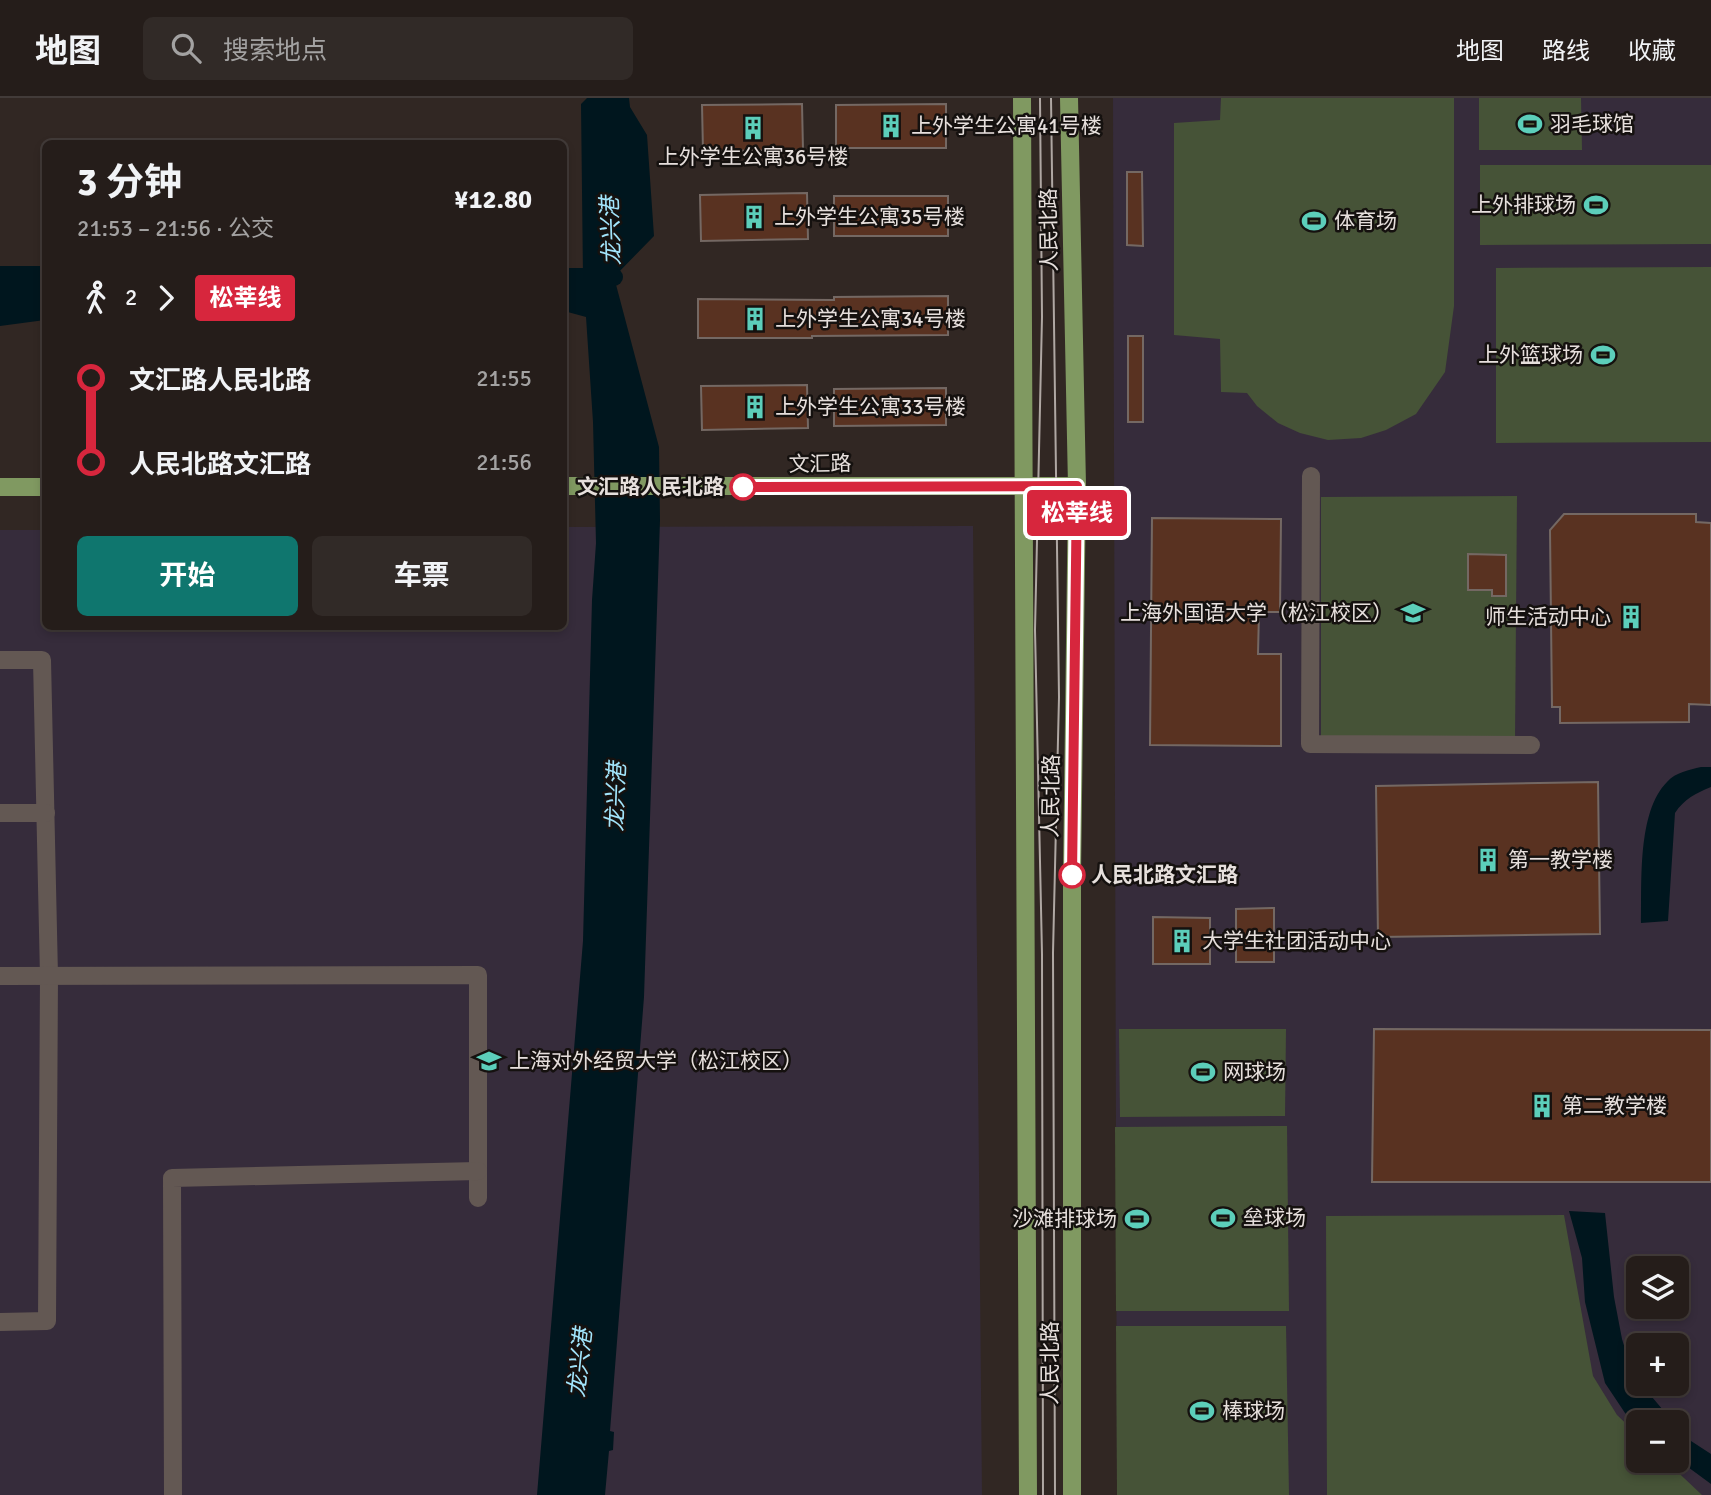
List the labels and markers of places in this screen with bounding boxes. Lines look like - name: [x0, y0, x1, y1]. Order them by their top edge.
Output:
- sports icon: 羽毛球馆: [1516, 110, 1544, 138]
- place label: 羽毛球馆: [1550, 111, 1634, 137]
- building icon: 上外学生公寓41号楼: [877, 112, 905, 140]
- place label: 上外学生公寓41号楼: [911, 113, 1102, 139]
- building icon: 上外学生公寓36号楼: [739, 114, 767, 142]
- place label: 上外学生公寓36号楼: [658, 144, 848, 170]
- sports icon: 上外排球场: [1582, 191, 1610, 219]
- place label: 上外排球场: [1471, 192, 1576, 218]
- building icon: 上外学生公寓35号楼: [740, 203, 768, 231]
- place label: 上外学生公寓35号楼: [774, 204, 965, 230]
- sports icon: 体育场: [1300, 207, 1328, 235]
- place label: 体育场: [1334, 208, 1397, 234]
- building icon: 上外学生公寓34号楼: [741, 305, 769, 333]
- place label: 上外学生公寓34号楼: [775, 306, 966, 332]
- sports icon: 上外篮球场: [1589, 341, 1617, 369]
- place label: 上外篮球场: [1478, 342, 1583, 368]
- building icon: 上外学生公寓33号楼: [741, 393, 769, 421]
- place label: 上外学生公寓33号楼: [775, 394, 966, 420]
- place label: 文汇路人民北路: [577, 474, 724, 500]
- marker: 文汇路人民北路: [730, 474, 756, 500]
- school or university icon: 上海外国语大学（松江校区）: [1399, 599, 1427, 627]
- place label: 上海外国语大学（松江校区）: [1120, 600, 1393, 626]
- building icon: 师生活动中心: [1617, 603, 1645, 631]
- place label: 师生活动中心: [1485, 604, 1611, 630]
- building icon: 第一教学楼: [1474, 846, 1502, 874]
- place label: 第一教学楼: [1508, 847, 1613, 873]
- marker: 人民北路文汇路: [1059, 862, 1085, 888]
- place label: 人民北路文汇路: [1091, 862, 1238, 888]
- building icon: 大学生社团活动中心: [1168, 927, 1196, 955]
- place label: 大学生社团活动中心: [1202, 928, 1391, 954]
- school or university icon: 上海对外经贸大学（松江校区）: [475, 1047, 503, 1075]
- place label: 上海对外经贸大学（松江校区）: [509, 1048, 803, 1074]
- sports icon: 网球场: [1189, 1058, 1217, 1086]
- place label: 网球场: [1223, 1059, 1286, 1085]
- building icon: 第二教学楼: [1528, 1092, 1556, 1120]
- place label: 第二教学楼: [1562, 1093, 1667, 1119]
- sports icon: 垒球场: [1209, 1204, 1237, 1232]
- sports icon: 沙滩排球场: [1123, 1205, 1151, 1233]
- place label: 垒球场: [1243, 1205, 1306, 1231]
- place label: 沙滩排球场: [1012, 1206, 1117, 1232]
- sports icon: 棒球场: [1188, 1397, 1216, 1425]
- place label: 棒球场: [1222, 1398, 1285, 1424]

